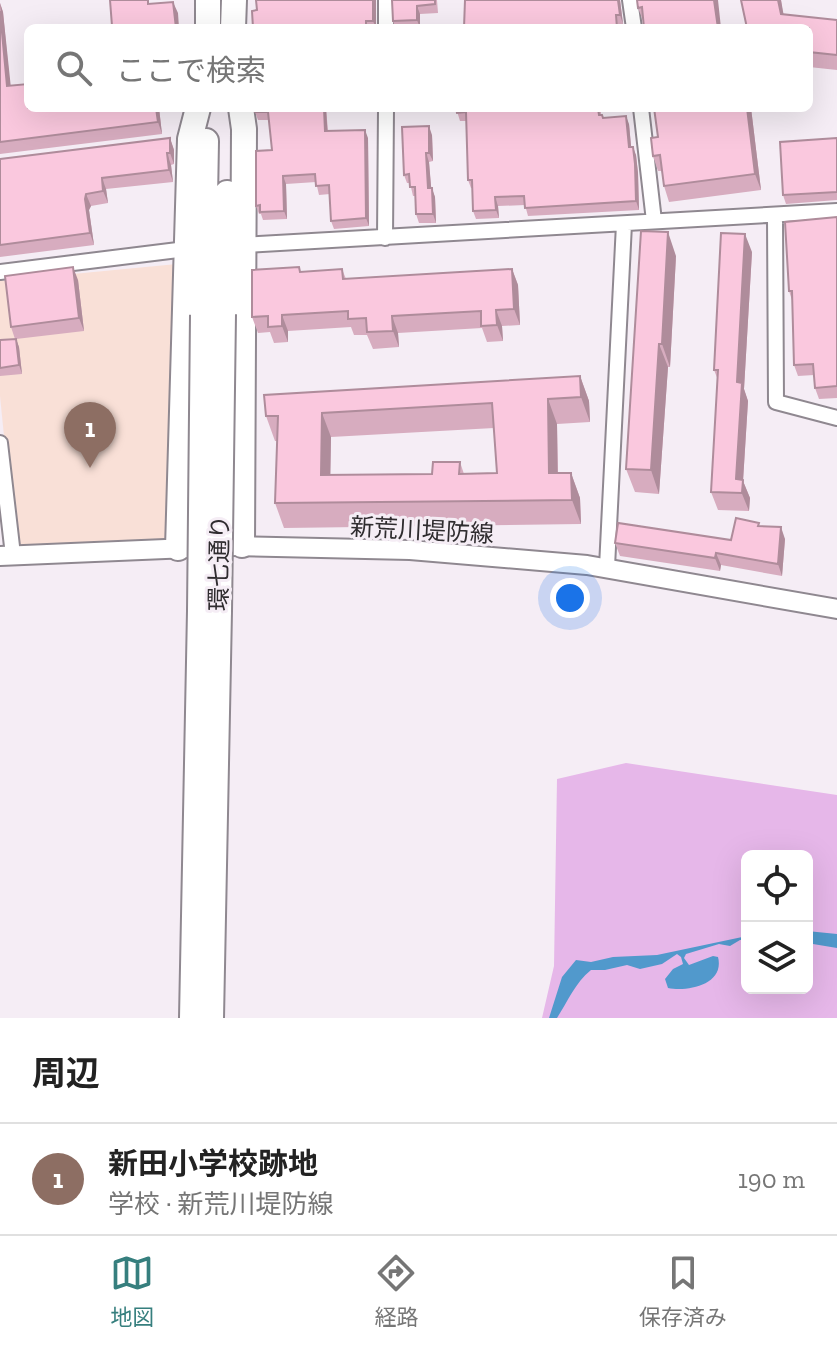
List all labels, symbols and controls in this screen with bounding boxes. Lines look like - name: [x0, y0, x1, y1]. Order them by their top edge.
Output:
- search box: [24, 24, 813, 112]
- icon: search: [52, 46, 96, 90]
- text: ここで検索: [116, 53, 266, 89]
- pin: 1: [64, 402, 116, 468]
- street label: 新荒川堤防線: [349, 512, 495, 548]
- street label: 環七通り: [204, 515, 234, 611]
- your location: [550, 578, 590, 618]
- map controls: [741, 850, 813, 994]
- button: locate: [741, 850, 813, 922]
- button: layers: [741, 922, 813, 994]
- text: 周辺: [32, 1053, 100, 1094]
- text: 新田小学校跡地: [108, 1146, 318, 1182]
- text: 1: [53, 1163, 63, 1195]
- text: 190 m: [738, 1163, 805, 1195]
- text: 学校 · 新荒川堤防線: [108, 1188, 334, 1220]
- tab: 地図: [110, 1251, 154, 1331]
- tab: 経路: [374, 1251, 419, 1331]
- tab: 保存済み: [639, 1251, 727, 1331]

